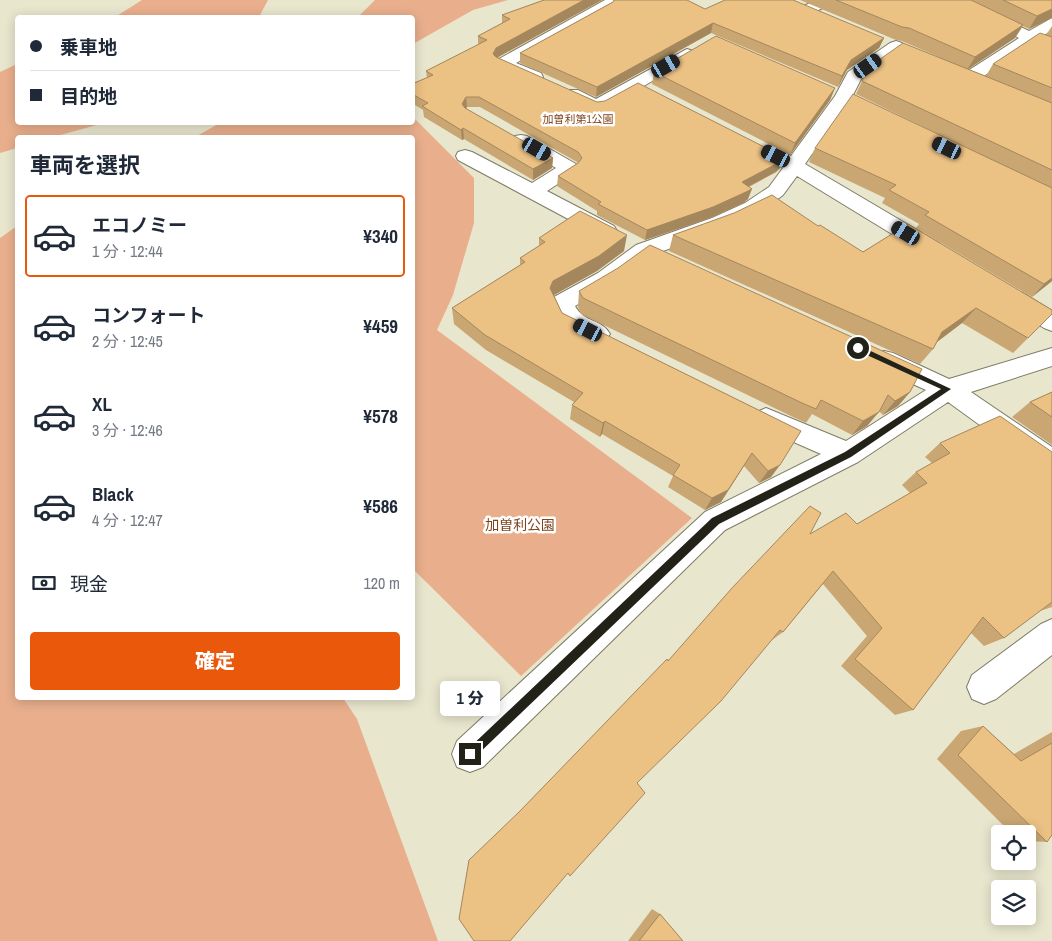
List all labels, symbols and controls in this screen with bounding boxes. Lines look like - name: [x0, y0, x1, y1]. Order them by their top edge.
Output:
- text: 乗車地: [60, 34, 117, 60]
- car: [851, 51, 884, 81]
- car: [649, 52, 682, 80]
- text: 目的地: [60, 83, 117, 109]
- park label: 加曽利第1公園: [542, 112, 614, 126]
- car: [520, 135, 553, 163]
- car: [930, 135, 963, 161]
- car: [759, 143, 792, 169]
- text: 車両を選択: [30, 150, 140, 180]
- text: エコノミー: [92, 212, 187, 238]
- icon: car: [32, 214, 77, 259]
- car: [889, 219, 922, 247]
- text: ¥340: [363, 223, 398, 249]
- text: 1 分 · 12:44: [92, 240, 163, 262]
- text: コンフォート: [92, 302, 205, 328]
- icon: car: [32, 304, 77, 349]
- text: ¥459: [363, 313, 398, 339]
- car: [571, 317, 604, 343]
- text: 2 分 · 12:45: [92, 330, 163, 352]
- route start: [847, 337, 869, 359]
- text: XL: [92, 391, 112, 417]
- icon: car: [32, 394, 77, 439]
- text: ¥578: [363, 403, 398, 429]
- text: 3 分 · 12:46: [92, 419, 163, 441]
- text: Black: [92, 481, 134, 507]
- icon: car: [32, 484, 77, 529]
- text: ¥586: [363, 493, 398, 519]
- text: 4 分 · 12:47: [92, 509, 163, 531]
- park label: 加曽利公園: [485, 516, 555, 534]
- icon: cash: [30, 569, 58, 597]
- text: 現金: [70, 571, 108, 597]
- text: 120 m: [364, 572, 400, 594]
- button: 確定: [30, 632, 400, 690]
- callout: 1 分: [440, 682, 500, 716]
- text: 1 分: [457, 687, 483, 709]
- route end: [459, 743, 481, 765]
- map controls: [991, 825, 1036, 925]
- button: locate: [991, 825, 1036, 870]
- button: layers: [991, 880, 1036, 925]

